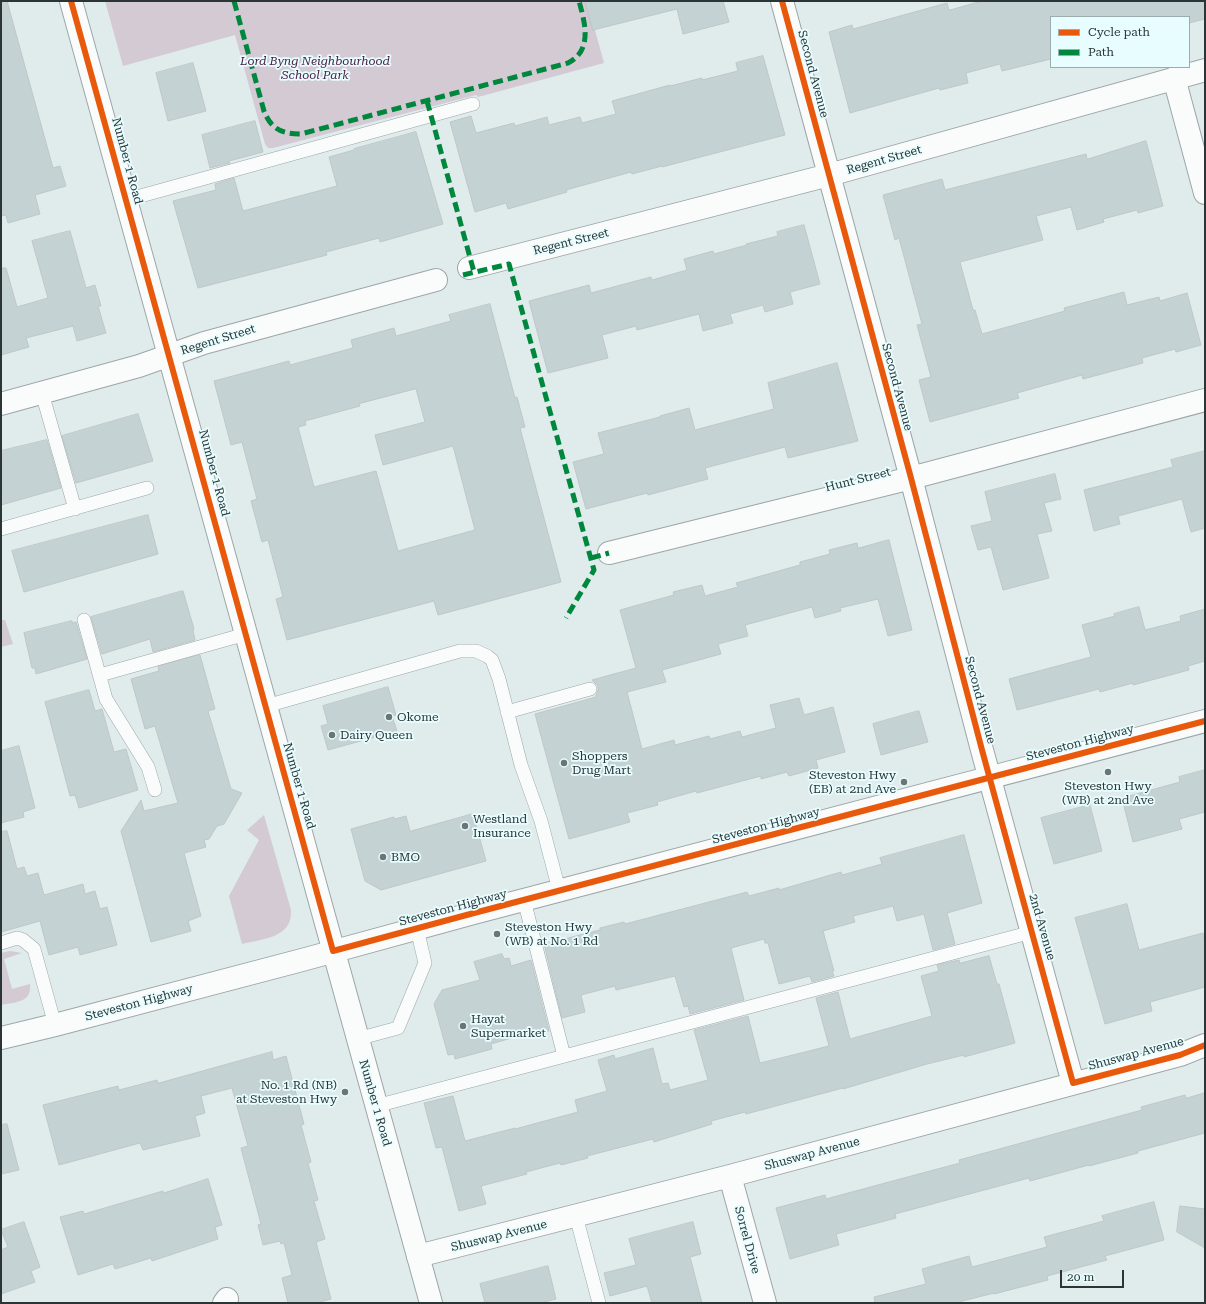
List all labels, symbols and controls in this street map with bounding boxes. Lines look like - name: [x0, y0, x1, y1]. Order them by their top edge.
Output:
- legend: [1050, 16, 1190, 68]
- text: Cycle path: [1088, 25, 1150, 39]
- street label: Second Avenue: [794, 29, 832, 119]
- text: Path: [1088, 45, 1114, 59]
- park label: Lord Byng Neighbourhood School Park: [240, 54, 390, 82]
- street label: Number 1 Road: [108, 116, 146, 206]
- street label: Regent Street: [845, 142, 923, 178]
- street label: Regent Street: [532, 226, 610, 258]
- street label: Regent Street: [179, 322, 257, 358]
- street label: Second Avenue: [878, 342, 916, 432]
- street label: Number 1 Road: [195, 428, 233, 518]
- street label: Hunt Street: [824, 465, 892, 495]
- street label: Second Avenue: [961, 655, 999, 745]
- place label: Okome: [397, 710, 439, 724]
- marker: Okome: [384, 712, 394, 722]
- street label: Steveston Highway: [1025, 722, 1135, 764]
- place label: Dairy Queen: [340, 728, 413, 742]
- marker: Dairy Queen: [327, 730, 337, 740]
- street label: Number 1 Road: [280, 741, 318, 831]
- place label: Shoppers Drug Mart: [572, 749, 631, 777]
- marker: Shoppers Drug Mart: [559, 758, 569, 768]
- marker: Steveston Hwy (WB) at 2nd Ave: [1103, 767, 1113, 777]
- place label: Steveston Hwy (EB) at 2nd Ave: [809, 768, 896, 796]
- marker: Steveston Hwy (EB) at 2nd Ave: [899, 777, 909, 787]
- place label: Steveston Hwy (WB) at 2nd Ave: [1062, 779, 1154, 807]
- street label: Steveston Highway: [711, 805, 821, 847]
- place label: Westland Insurance: [473, 812, 531, 840]
- marker: Westland Insurance: [460, 821, 470, 831]
- place label: BMO: [391, 850, 420, 864]
- marker: BMO: [378, 852, 388, 862]
- street label: Steveston Highway: [398, 887, 508, 929]
- street label: 2nd Avenue: [1026, 892, 1058, 962]
- place label: Steveston Hwy (WB) at No. 1 Rd: [505, 920, 598, 948]
- marker: Steveston Hwy (WB) at No. 1 Rd: [492, 929, 502, 939]
- street label: Steveston Highway: [84, 982, 194, 1024]
- place label: Hayat Supermarket: [471, 1012, 546, 1040]
- marker: Hayat Supermarket: [458, 1021, 468, 1031]
- street label: Shuswap Avenue: [1087, 1034, 1185, 1074]
- street label: Number 1 Road: [356, 1058, 394, 1148]
- place label: No. 1 Rd (NB) at Steveston Hwy: [236, 1078, 337, 1106]
- marker: No. 1 Rd (NB) at Steveston Hwy: [340, 1087, 350, 1097]
- street label: Shuswap Avenue: [763, 1134, 861, 1174]
- street label: Sorrel Drive: [731, 1205, 763, 1275]
- street label: Shuswap Avenue: [450, 1217, 548, 1255]
- scale bar: [1062, 1262, 1126, 1288]
- text: 20 m: [1067, 1270, 1094, 1284]

